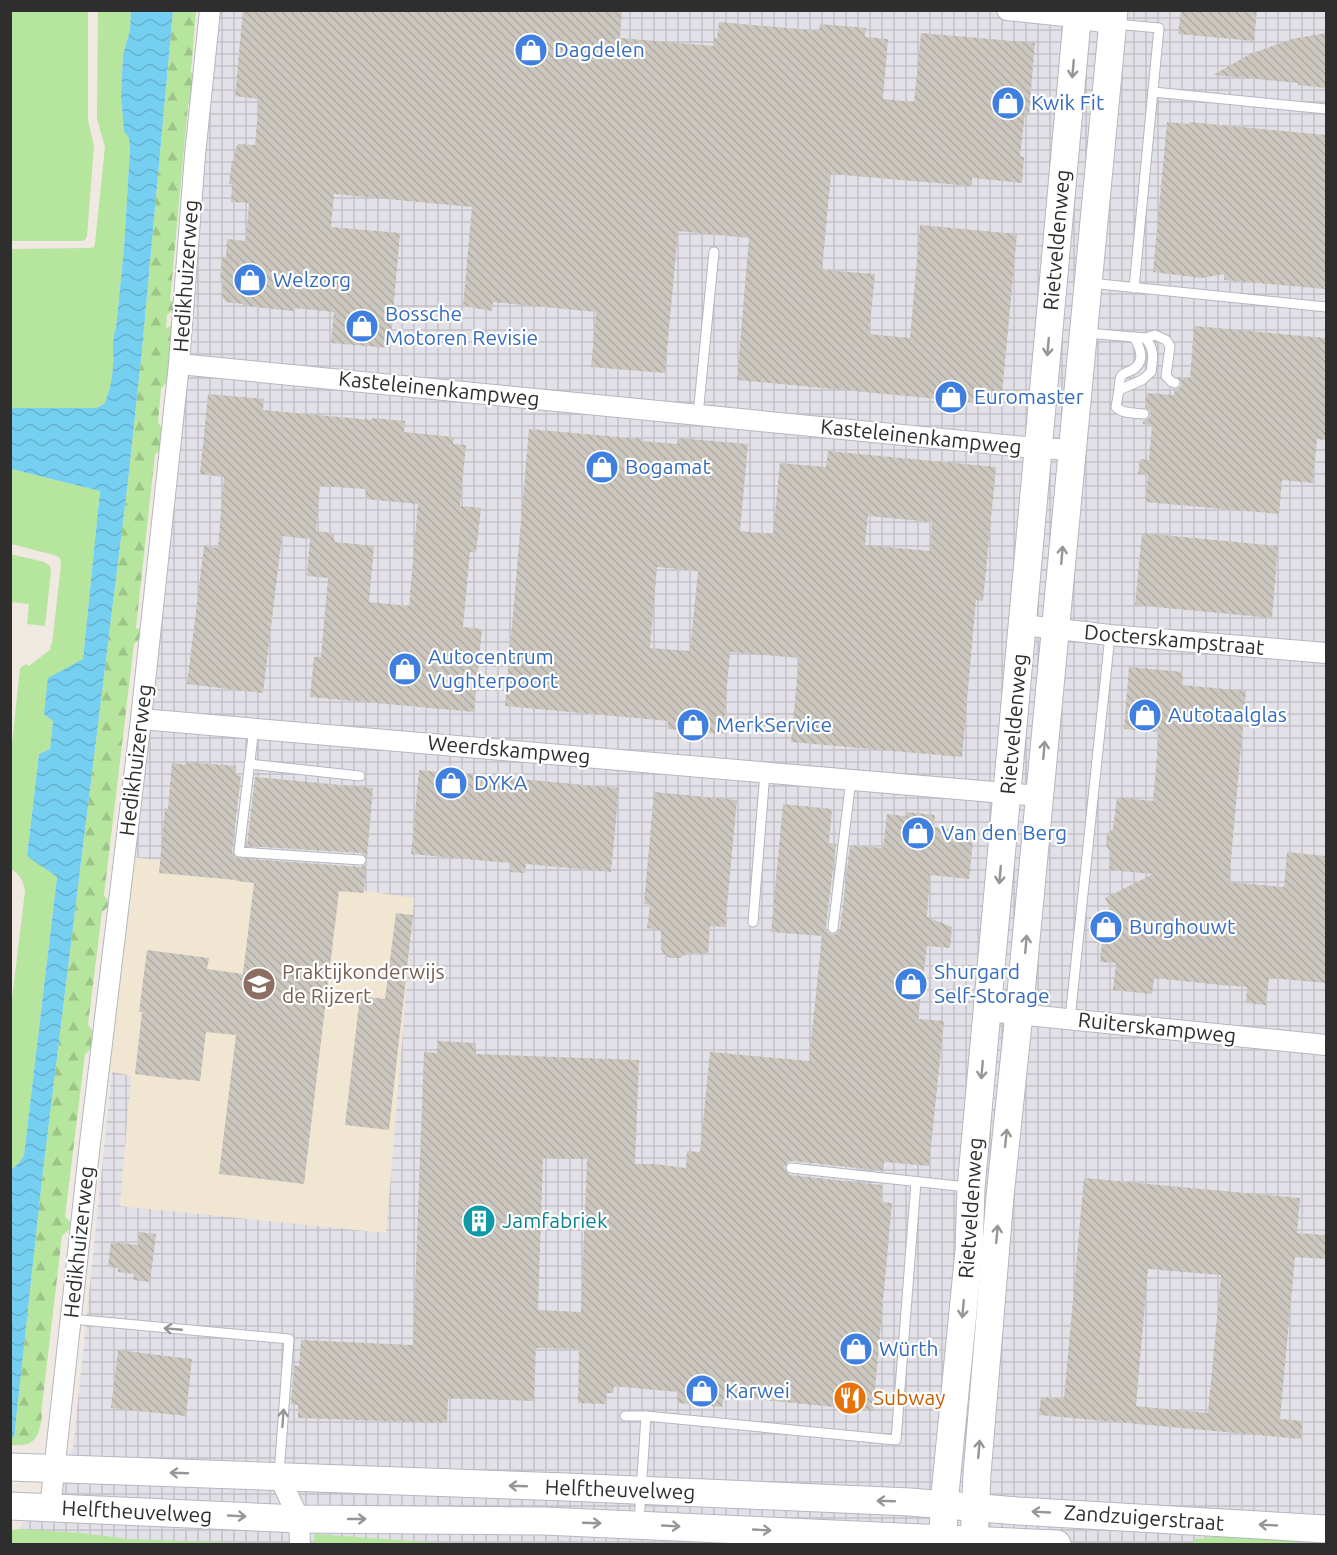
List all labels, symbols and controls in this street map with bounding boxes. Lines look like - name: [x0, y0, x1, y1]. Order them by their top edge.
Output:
- shop icon: Dagdelen: [513, 32, 549, 68]
- place label: Dagdelen: [554, 37, 645, 61]
- one-way arrow: [1067, 58, 1078, 78]
- shop icon: Kwik Fit: [990, 85, 1026, 121]
- place label: Kwik Fit: [1031, 90, 1104, 114]
- street label: Rietveldenweg: [1038, 169, 1074, 311]
- street label: Hedikhuizerweg: [168, 199, 202, 353]
- shop icon: Welzorg: [232, 262, 268, 298]
- place label: Welzorg: [273, 267, 351, 291]
- place label: Bossche Motoren Revisie: [385, 301, 538, 349]
- shop icon: Bossche Motoren Revisie: [344, 308, 380, 344]
- one-way arrow: [1042, 336, 1053, 356]
- street label: Kasteleinenkampweg: [337, 366, 541, 410]
- shop icon: Euromaster: [933, 379, 969, 415]
- place label: Euromaster: [974, 384, 1084, 408]
- street label: Kasteleinenkampweg: [819, 414, 1023, 458]
- shop icon: Bogamat: [584, 449, 620, 485]
- place label: Bogamat: [625, 454, 711, 478]
- one-way arrow: [1057, 546, 1068, 566]
- street label: Docterskampstraat: [1083, 619, 1265, 659]
- place label: Autocentrum Vughterpoort: [428, 644, 558, 692]
- shop icon: Autocentrum Vughterpoort: [387, 651, 423, 687]
- street label: Rietveldenweg: [995, 653, 1031, 795]
- street label: Hedikhuizerweg: [114, 683, 156, 837]
- shop icon: Autotaalglas: [1127, 697, 1163, 733]
- place label: Autotaalglas: [1168, 702, 1287, 726]
- shop icon: MerkService: [675, 707, 711, 743]
- place label: MerkService: [716, 712, 832, 736]
- street label: Weerdskampweg: [427, 730, 591, 768]
- one-way arrow: [1039, 740, 1050, 760]
- shop icon: DYKA: [433, 765, 469, 801]
- place label: DYKA: [474, 770, 528, 794]
- shop icon: Van den Berg: [900, 815, 936, 851]
- place label: Van den Berg: [941, 820, 1067, 844]
- one-way arrow: [994, 865, 1005, 885]
- shop icon: Burghouwt: [1088, 909, 1124, 945]
- place label: Burghouwt: [1129, 914, 1235, 938]
- one-way arrow: [1021, 934, 1032, 954]
- place label: Praktijkonderwijs de Rijzert: [282, 959, 445, 1007]
- place label: Shurgard Self-Storage: [934, 959, 1050, 1007]
- school or university icon: Praktijkonderwijs de Rijzert: [241, 966, 277, 1002]
- shop icon: Shurgard Self-Storage: [893, 966, 929, 1002]
- street label: Ruiterskampweg: [1077, 1007, 1237, 1047]
- one-way arrow: [976, 1059, 987, 1079]
- one-way arrow: [1001, 1128, 1012, 1148]
- street label: Rietveldenweg: [953, 1137, 987, 1279]
- street label: Hedikhuizerweg: [58, 1165, 98, 1319]
- building icon: Jamfabriek: [461, 1203, 497, 1239]
- place label: Jamfabriek: [502, 1208, 608, 1232]
- one-way arrow: [992, 1224, 1003, 1244]
- one-way arrow: [957, 1299, 968, 1319]
- one-way arrow: [163, 1323, 183, 1334]
- shop icon: Würth: [838, 1331, 874, 1367]
- place label: Würth: [879, 1336, 938, 1360]
- shop icon: Karwei: [684, 1373, 720, 1409]
- place label: Karwei: [725, 1378, 790, 1402]
- restaurant icon: Subway: [832, 1380, 868, 1416]
- place label: Subway: [873, 1385, 945, 1409]
- one-way arrow: [278, 1409, 289, 1428]
- one-way arrow: [974, 1439, 985, 1459]
- one-way arrow: [169, 1467, 189, 1478]
- street label: Helftheuvelweg: [544, 1474, 696, 1504]
- one-way arrow: [509, 1480, 529, 1491]
- street label: Helftheuvelweg: [61, 1495, 213, 1527]
- one-way arrow: [877, 1496, 897, 1507]
- street label: Zandzuigerstraat: [1063, 1499, 1225, 1535]
- one-way arrow: [1032, 1506, 1052, 1517]
- one-way arrow: [226, 1511, 246, 1522]
- one-way arrow: [347, 1514, 367, 1525]
- one-way arrow: [581, 1517, 601, 1528]
- one-way arrow: [1259, 1520, 1279, 1531]
- one-way arrow: [661, 1521, 681, 1532]
- one-way arrow: [751, 1525, 771, 1536]

